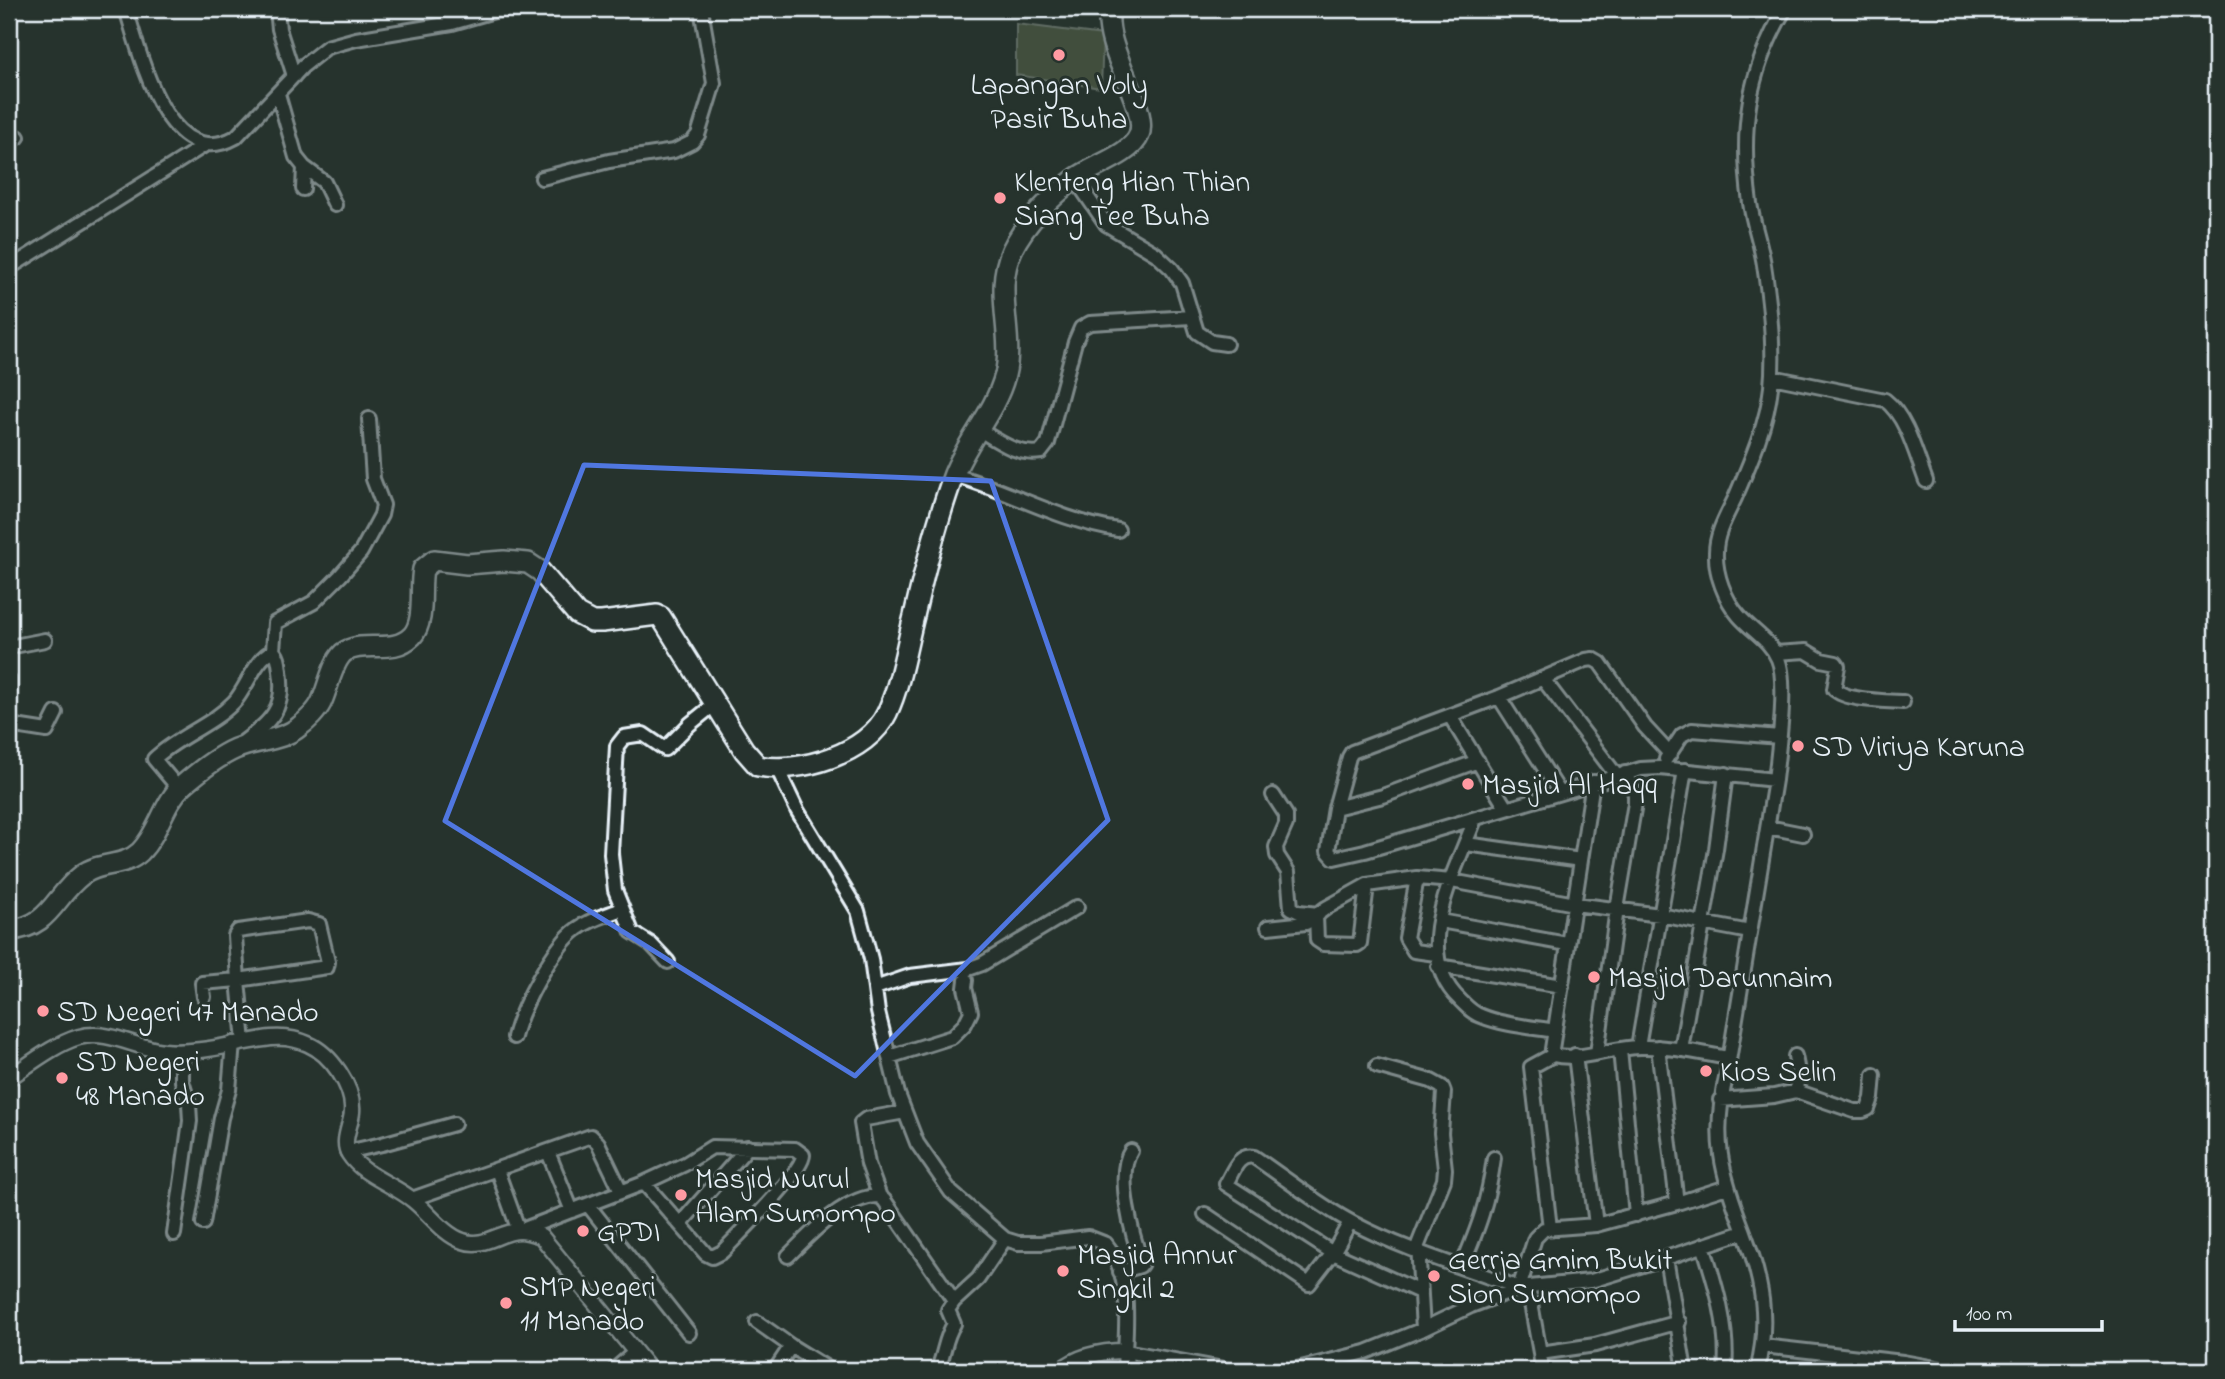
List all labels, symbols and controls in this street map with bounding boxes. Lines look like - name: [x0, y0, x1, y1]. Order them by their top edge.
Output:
- marker: Lapangan Voly Pasir Buha: [1051, 47, 1067, 63]
- place label: Lapangan Voly Pasir Buha: [970, 65, 1148, 143]
- place label: Klenteng Hian Thian Siang Tee Buha: [1014, 162, 1250, 240]
- marker: Klenteng Hian Thian Siang Tee Buha: [992, 190, 1008, 206]
- place label: SD Viriya Karuna: [1812, 727, 2025, 771]
- marker: SD Viriya Karuna: [1790, 738, 1806, 754]
- place label: Masjid Al Haqq: [1482, 765, 1657, 809]
- marker: Masjid Al Haqq: [1460, 776, 1476, 792]
- place label: Masjid Darunnaim: [1608, 958, 1833, 1002]
- marker: Masjid Darunnaim: [1586, 969, 1602, 985]
- place label: SD Negeri 47 Manado: [57, 992, 319, 1036]
- marker: SD Negeri 47 Manado: [35, 1003, 51, 1019]
- place label: SD Negeri 48 Manado: [76, 1042, 205, 1120]
- place label: Kios Selin: [1720, 1052, 1836, 1096]
- marker: Kios Selin: [1698, 1063, 1714, 1079]
- marker: SD Negeri 48 Manado: [54, 1070, 70, 1086]
- place label: Masjid Nurul Alam Sumompo: [695, 1159, 896, 1237]
- marker: Masjid Nurul Alam Sumompo: [673, 1187, 689, 1203]
- place label: GPDI: [597, 1212, 660, 1256]
- marker: GPDI: [575, 1223, 591, 1239]
- place label: Masjid Annur Singkil 2: [1077, 1235, 1238, 1313]
- place label: Gerrja Gmim Bukit Sion Sumompo: [1448, 1240, 1673, 1318]
- marker: Masjid Annur Singkil 2: [1055, 1263, 1071, 1279]
- place label: SMP Negeri 11 Manado: [520, 1267, 656, 1345]
- marker: Gerrja Gmim Bukit Sion Sumompo: [1426, 1268, 1442, 1284]
- scale bar: [1955, 1288, 2102, 1332]
- marker: SMP Negeri 11 Manado: [498, 1295, 514, 1311]
- text: 100 m: [1966, 1300, 2012, 1330]

